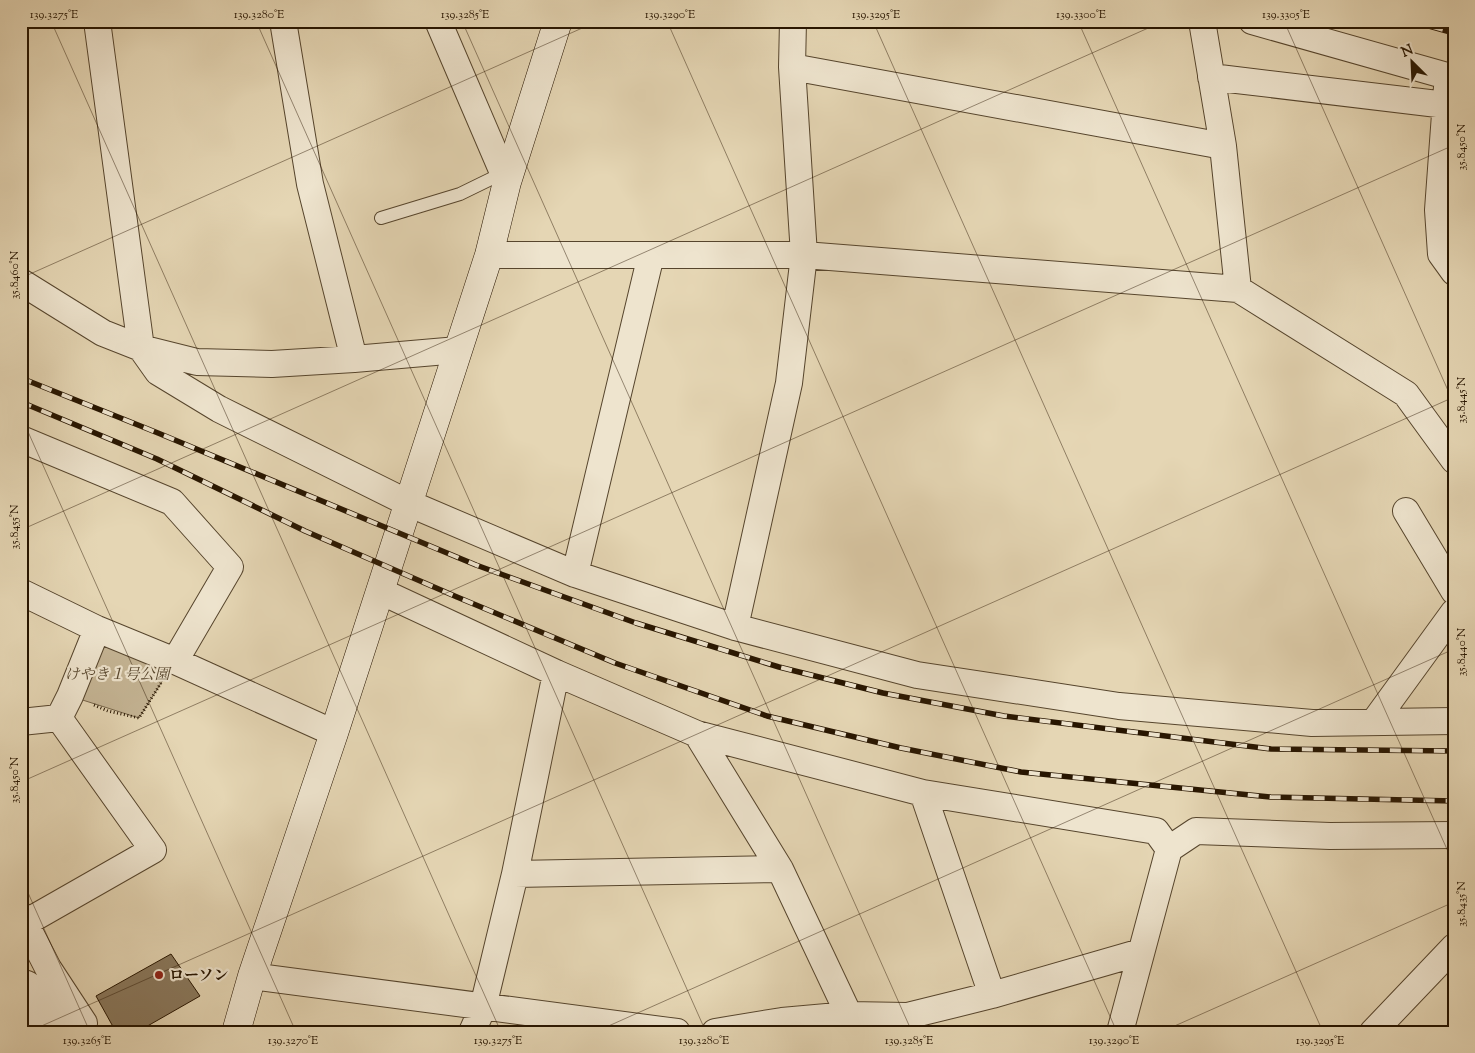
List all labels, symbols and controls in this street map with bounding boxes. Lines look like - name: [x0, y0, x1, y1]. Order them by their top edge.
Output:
- text: 139.3275°E: [30, 6, 79, 24]
- text: 139.3280°E: [234, 6, 285, 24]
- text: 139.3285°E: [441, 6, 490, 24]
- text: 139.3290°E: [645, 6, 696, 24]
- text: 139.3295°E: [852, 6, 901, 24]
- text: 139.3300°E: [1056, 6, 1107, 24]
- text: 139.3305°E: [1262, 6, 1311, 24]
- north arrow: [1388, 38, 1438, 88]
- text: N: [1398, 41, 1417, 63]
- text: 35.8450°N: [1453, 123, 1471, 170]
- text: 35.8460°N: [6, 250, 24, 299]
- text: 35.8445°N: [1453, 376, 1471, 423]
- text: 35.8455°N: [6, 504, 24, 549]
- text: 35.8440°N: [1453, 627, 1471, 676]
- park label: けやき１号公園: [64, 665, 172, 686]
- text: 35.8450°N: [6, 756, 24, 803]
- text: 35.8435°N: [1453, 881, 1471, 927]
- place label: ローソン: [169, 966, 228, 987]
- marker: ローソン: [153, 969, 165, 981]
- text: 139.3265°E: [63, 1032, 112, 1050]
- text: 139.3270°E: [268, 1032, 319, 1050]
- text: 139.3275°E: [474, 1032, 523, 1050]
- text: 139.3280°E: [679, 1032, 730, 1050]
- text: 139.3285°E: [885, 1032, 934, 1050]
- text: 139.3290°E: [1089, 1032, 1140, 1050]
- text: 139.3295°E: [1296, 1032, 1345, 1050]

